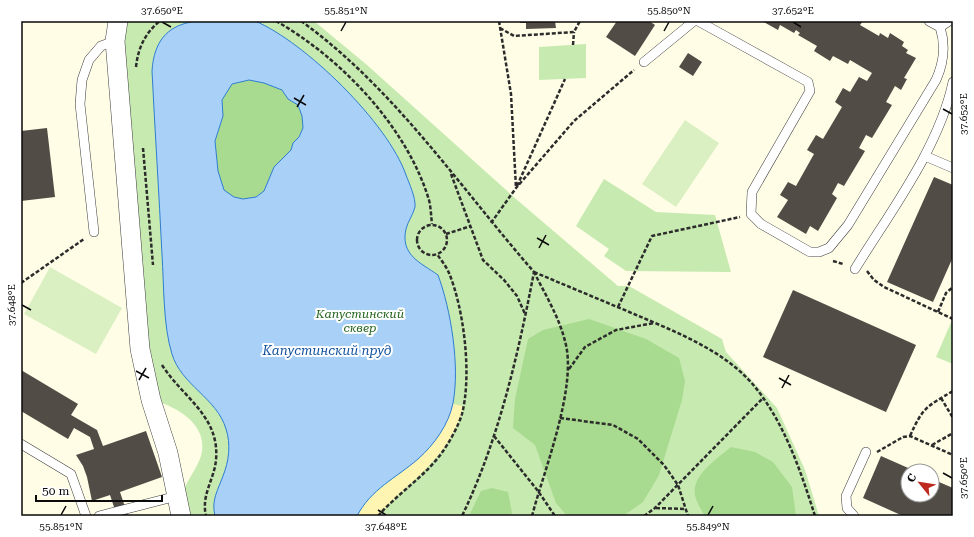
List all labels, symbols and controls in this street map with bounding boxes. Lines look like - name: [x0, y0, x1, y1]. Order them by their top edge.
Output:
- text: 37.650°E: [141, 5, 183, 16]
- text: 55.851°N: [324, 5, 368, 16]
- text: 55.850°N: [647, 5, 691, 16]
- text: 37.652°E: [772, 5, 814, 16]
- text: 37.652°E: [958, 93, 969, 135]
- text: 37.648°E: [6, 284, 17, 326]
- park label: Капустинский сквер: [315, 307, 404, 335]
- water label: Капустинский пруд: [262, 343, 392, 358]
- text: 37.650°E: [958, 457, 969, 499]
- north arrow: [900, 463, 940, 503]
- text: С: [904, 471, 919, 485]
- scale bar: [36, 477, 162, 503]
- text: 50 m: [42, 484, 69, 498]
- text: 55.851°N: [39, 521, 83, 532]
- text: 37.648°E: [365, 521, 407, 532]
- text: 55.849°N: [686, 521, 730, 532]

